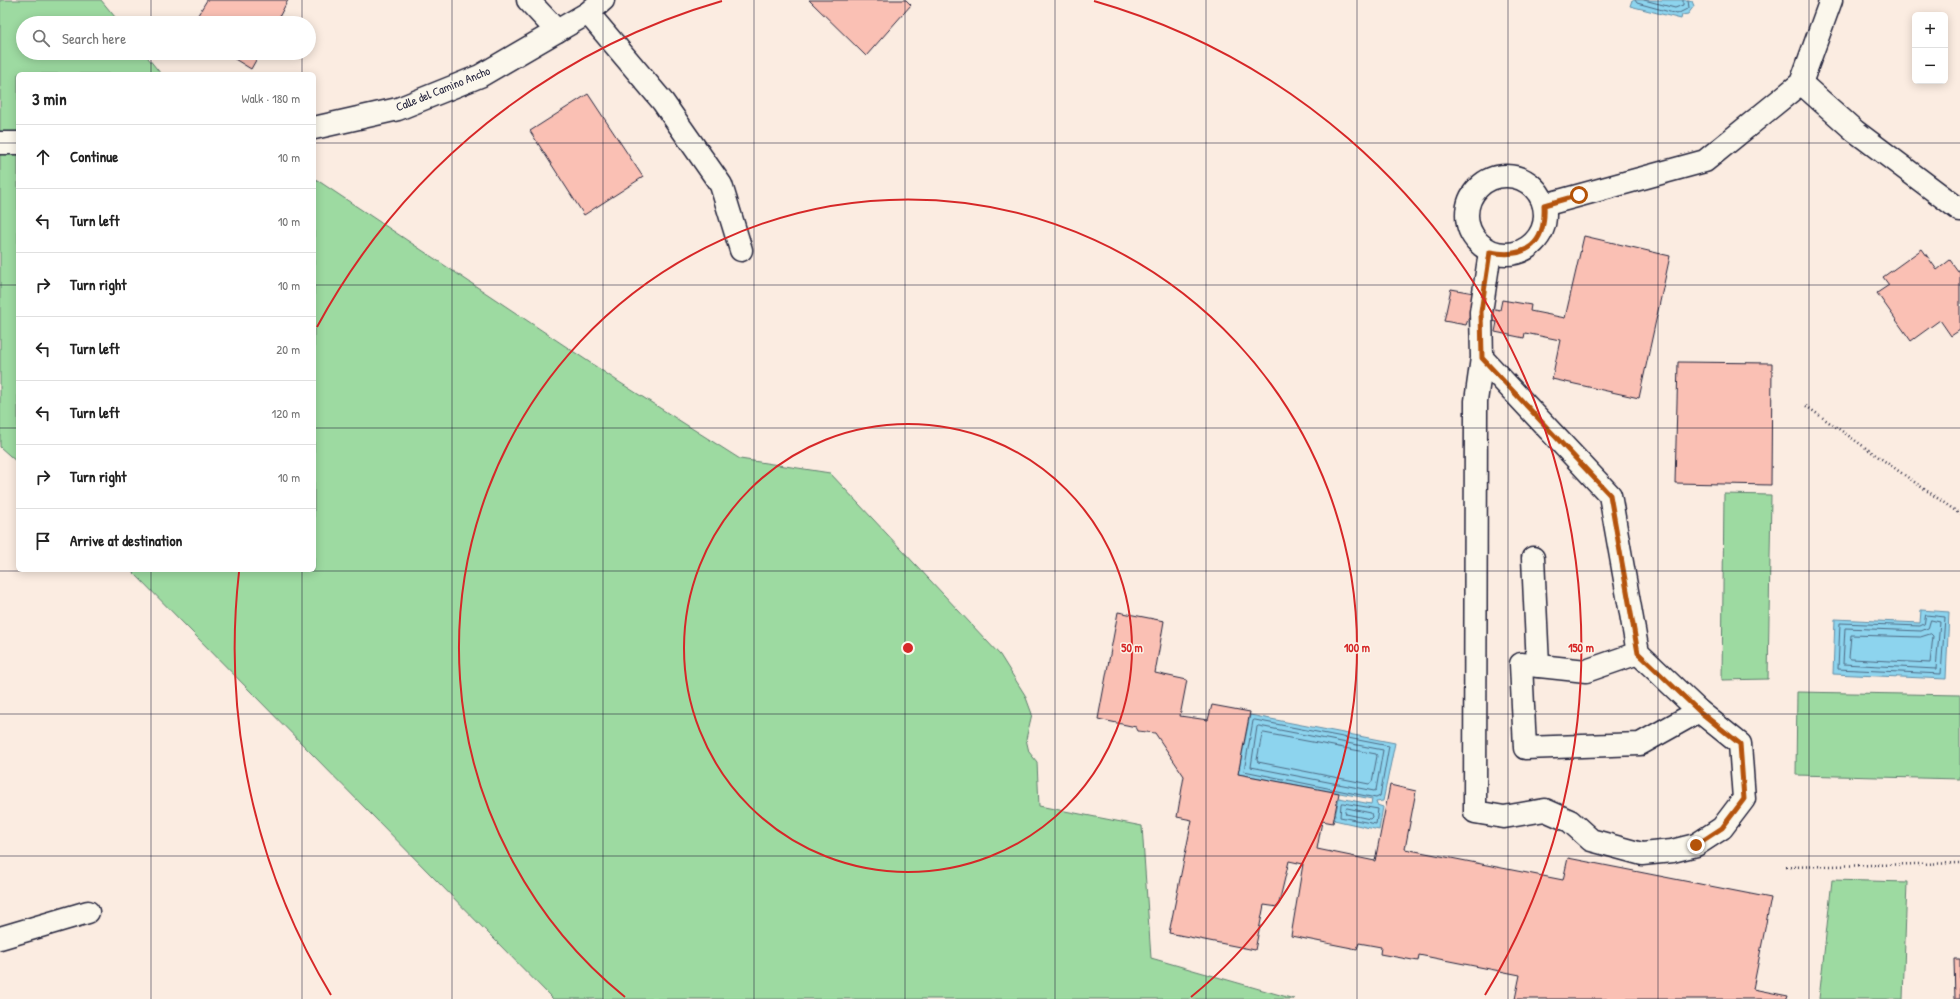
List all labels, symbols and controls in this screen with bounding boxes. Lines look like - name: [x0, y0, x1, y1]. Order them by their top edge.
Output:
- map controls: [1912, 12, 1948, 84]
- button: +: [1912, 12, 1948, 48]
- search box: [16, 16, 316, 60]
- icon: search: [30, 27, 52, 49]
- text: Search here: [62, 28, 126, 49]
- button: −: [1912, 48, 1948, 84]
- street label: Calle del Camino Ancho: [393, 62, 493, 115]
- text: 3 min: [32, 87, 67, 110]
- text: Walk · 180 m: [241, 89, 300, 107]
- icon: ahead: [32, 146, 54, 168]
- text: Continue: [70, 146, 118, 167]
- text: 10 m: [278, 148, 300, 166]
- route start: [1570, 186, 1588, 204]
- icon: left: [32, 210, 54, 232]
- text: Turn left: [70, 210, 120, 231]
- text: 10 m: [278, 212, 300, 230]
- icon: right: [32, 274, 54, 296]
- text: Turn right: [70, 274, 126, 295]
- text: 10 m: [278, 276, 300, 294]
- icon: left: [32, 338, 54, 360]
- text: Turn left: [70, 338, 120, 359]
- text: 20 m: [276, 340, 300, 358]
- icon: left: [32, 402, 54, 424]
- text: Turn left: [70, 402, 120, 423]
- text: 120 m: [272, 404, 300, 422]
- icon: right: [32, 466, 54, 488]
- text: Turn right: [70, 466, 126, 487]
- text: 10 m: [278, 468, 300, 486]
- icon: arrive: [32, 530, 54, 552]
- text: Arrive at destination: [70, 530, 182, 551]
- text: 50 m: [1121, 639, 1143, 656]
- text: 100 m: [1344, 639, 1370, 656]
- text: 150 m: [1568, 639, 1594, 656]
- centre of rings: [901, 641, 915, 655]
- route end: [1687, 836, 1705, 854]

